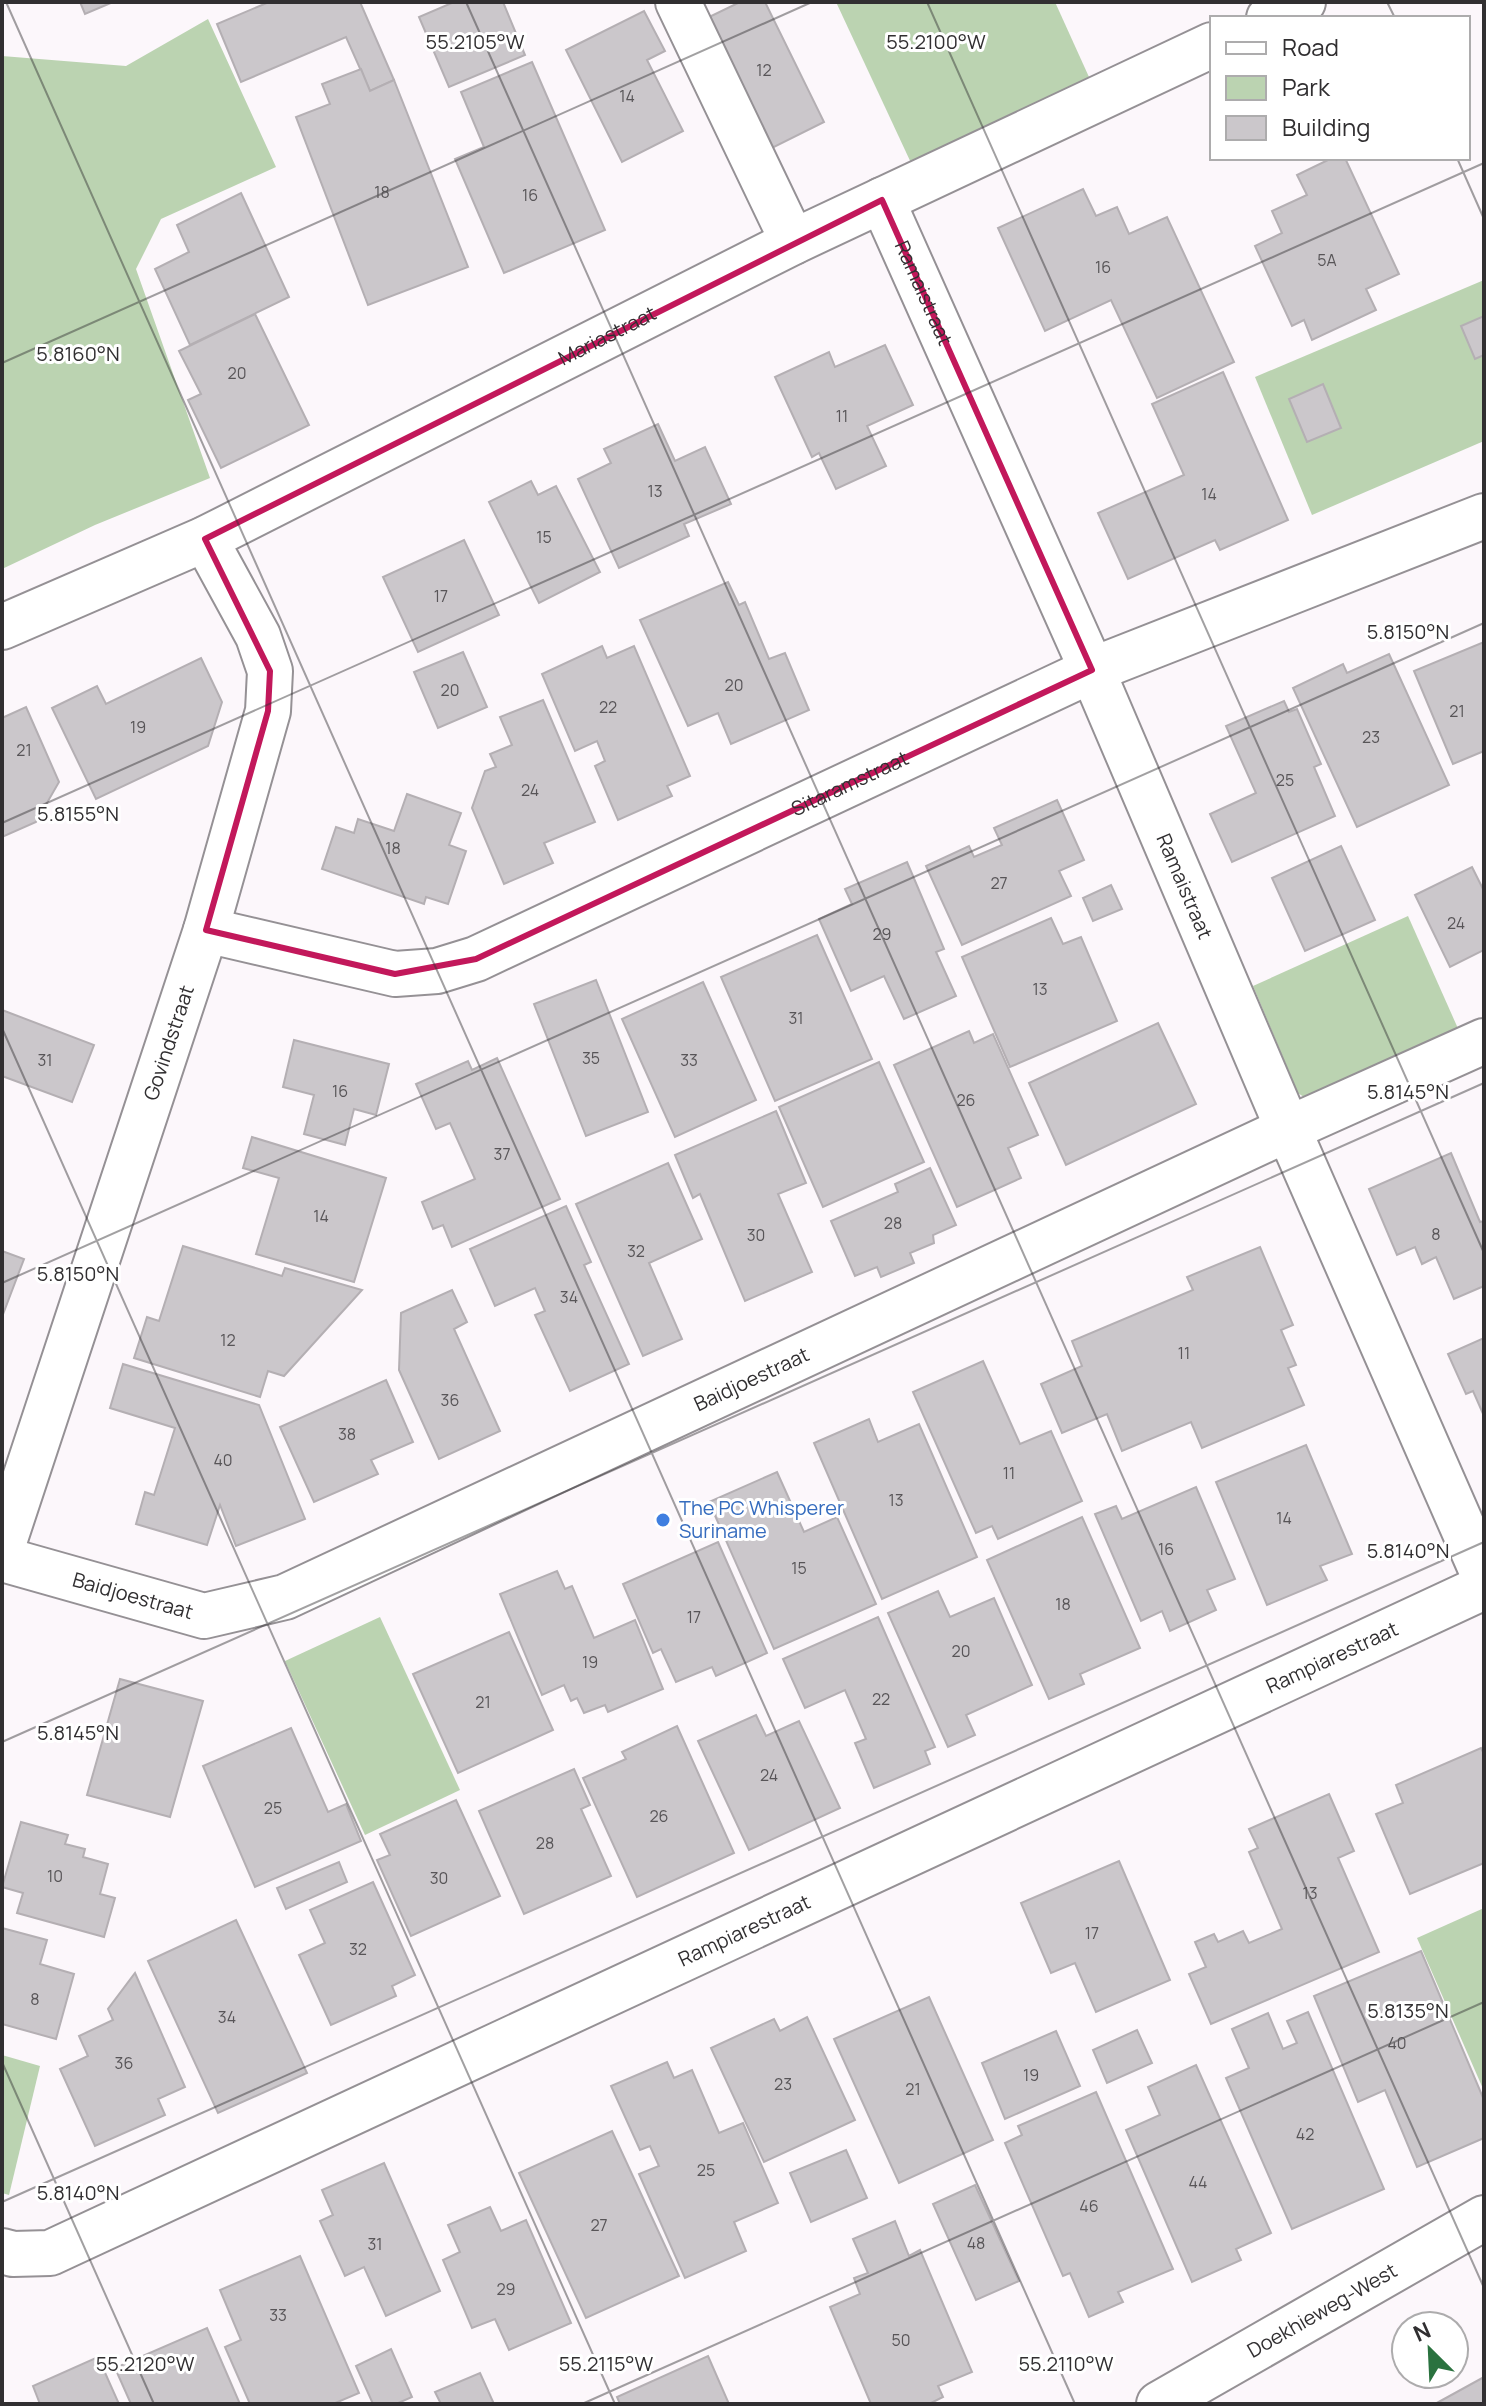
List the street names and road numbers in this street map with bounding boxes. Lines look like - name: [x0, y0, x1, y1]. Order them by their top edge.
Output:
- street label: Ramaistraat: [889, 236, 959, 350]
- street label: Mariastraat: [553, 299, 661, 371]
- street label: Sitaramstraat: [787, 744, 913, 822]
- street label: Ramaistraat: [1150, 829, 1219, 943]
- street label: Govindstraat: [137, 982, 200, 1104]
- street label: Baidjoestraat: [689, 1340, 813, 1417]
- street label: Baidjoestraat: [70, 1566, 196, 1625]
- street label: Rampiarestraat: [1261, 1615, 1402, 1699]
- street label: Rampiarestraat: [674, 1888, 815, 1972]
- street label: Doekhieweg-West: [1242, 2257, 1402, 2364]

